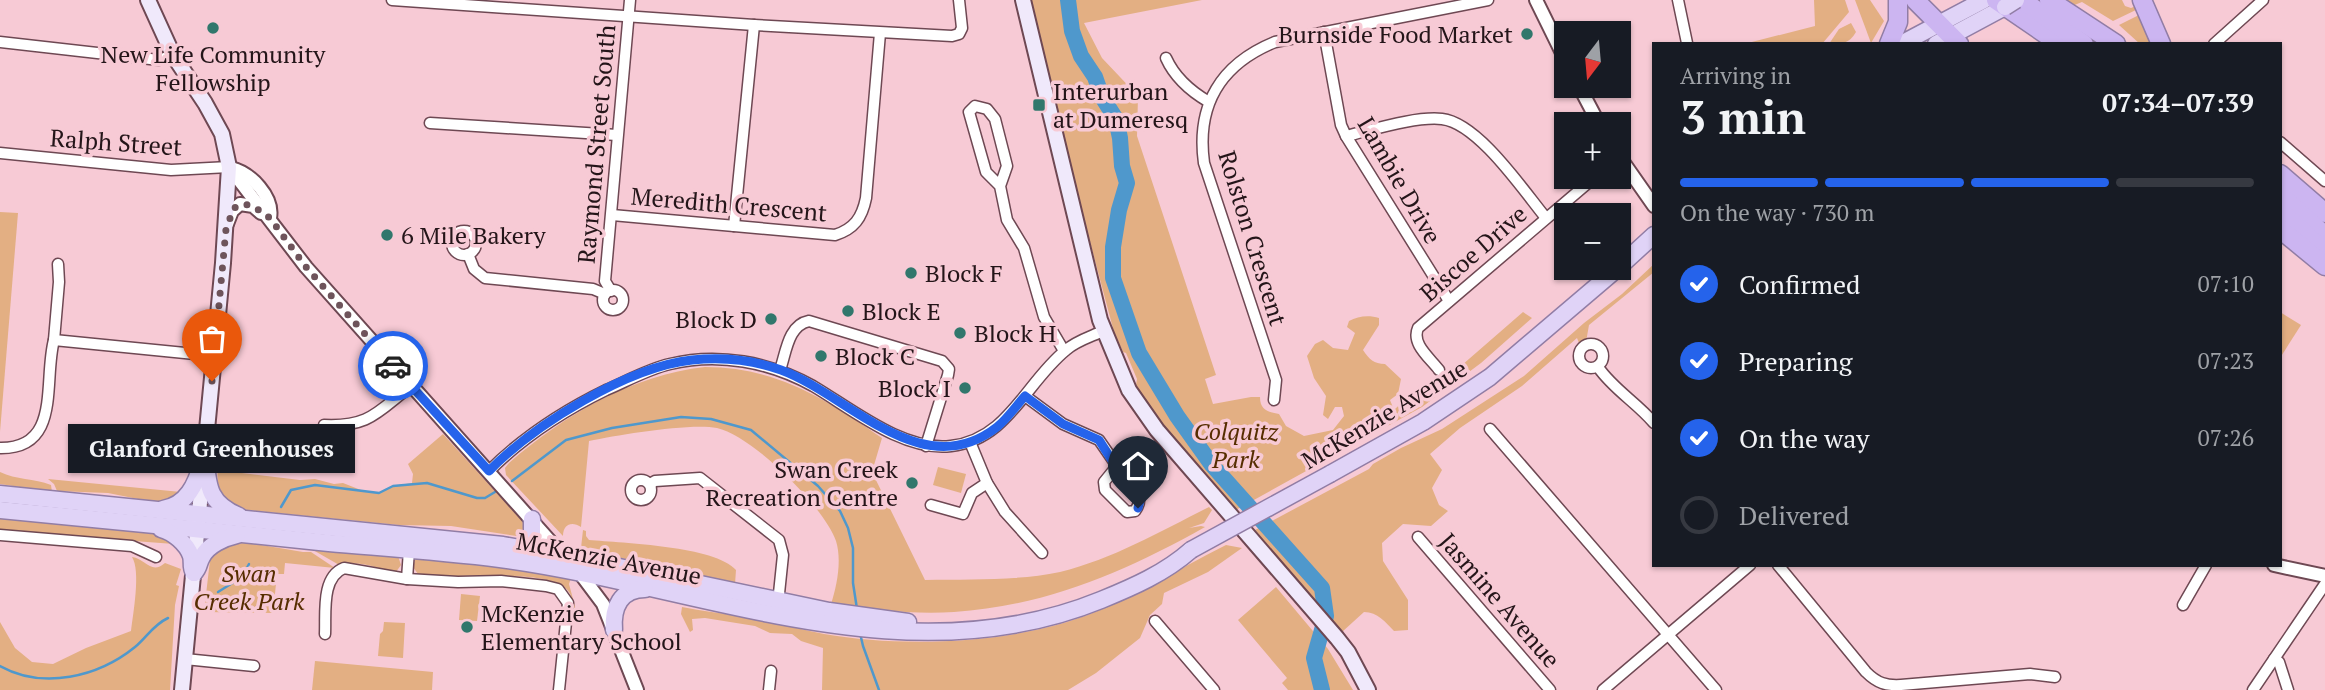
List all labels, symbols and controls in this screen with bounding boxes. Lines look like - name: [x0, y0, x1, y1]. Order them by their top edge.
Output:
- place label: Burnside Food Market: [1278, 18, 1513, 50]
- marker: New Life Community Fellowship: [205, 20, 221, 36]
- north arrow: [1554, 21, 1631, 98]
- map controls: [1554, 21, 1631, 280]
- street label: Raymond Street South: [570, 23, 622, 265]
- marker: Burnside Food Market: [1519, 26, 1535, 42]
- place label: New Life Community Fellowship: [101, 38, 326, 98]
- text: Arriving in: [1680, 60, 1791, 91]
- place label: Interurban at Dumeresq: [1053, 75, 1188, 135]
- text: 07:34–07:39: [2102, 85, 2254, 119]
- text: 3 min: [1680, 86, 1806, 147]
- marker: Interurban at Dumeresq: [1031, 97, 1047, 113]
- street label: Lambie Drive: [1351, 111, 1449, 249]
- button: +: [1554, 112, 1631, 189]
- street label: Ralph Street: [49, 121, 183, 163]
- street label: Rolston Crescent: [1211, 147, 1295, 329]
- street label: Meredith Crescent: [630, 179, 828, 229]
- text: On the way · 730 m: [1680, 197, 1874, 228]
- street label: Biscoe Drive: [1413, 198, 1533, 308]
- button: −: [1554, 203, 1631, 280]
- place label: 6 Mile Bakery: [401, 219, 546, 251]
- marker: 6 Mile Bakery: [379, 227, 395, 243]
- place label: Block F: [925, 257, 1003, 289]
- marker: Block F: [903, 265, 919, 281]
- icon: check: [1680, 265, 1718, 303]
- text: Confirmed: [1739, 267, 1860, 301]
- text: 07:10: [2197, 268, 2254, 299]
- place label: Block E: [862, 295, 941, 327]
- place label: Block D: [675, 303, 757, 335]
- marker: Block E: [840, 303, 856, 319]
- pin: [182, 309, 242, 381]
- marker: Block D: [763, 311, 779, 327]
- place label: Block H: [974, 317, 1056, 349]
- icon: bag: [193, 320, 231, 358]
- marker: Block H: [952, 325, 968, 341]
- courier: [358, 331, 428, 401]
- place label: Block C: [835, 340, 915, 372]
- icon: check: [1680, 342, 1718, 380]
- text: Preparing: [1739, 344, 1852, 378]
- text: 07:23: [2197, 345, 2254, 376]
- icon: car: [374, 347, 412, 385]
- marker: Block C: [813, 348, 829, 364]
- street label: McKenzie Avenue: [1295, 352, 1473, 476]
- place label: Block I: [878, 372, 951, 404]
- marker: Block I: [957, 380, 973, 396]
- park label: Colquitz Park: [1194, 415, 1279, 475]
- icon: check: [1680, 419, 1718, 457]
- text: On the way: [1739, 421, 1870, 455]
- text: 07:26: [2197, 422, 2254, 453]
- callout: Glanford Greenhouses: [68, 423, 356, 472]
- text: Glanford Greenhouses: [89, 433, 334, 464]
- pin: [1108, 436, 1168, 508]
- icon: home: [1119, 447, 1157, 485]
- place label: Swan Creek Recreation Centre: [706, 453, 899, 513]
- marker: Swan Creek Recreation Centre: [904, 475, 920, 491]
- text: Delivered: [1739, 498, 1849, 532]
- street label: McKenzie Avenue: [514, 524, 704, 592]
- street label: Jasmine Avenue: [1433, 526, 1567, 674]
- park label: Swan Creek Park: [193, 557, 305, 617]
- place label: McKenzie Elementary School: [481, 597, 682, 657]
- marker: McKenzie Elementary School: [459, 619, 475, 635]

